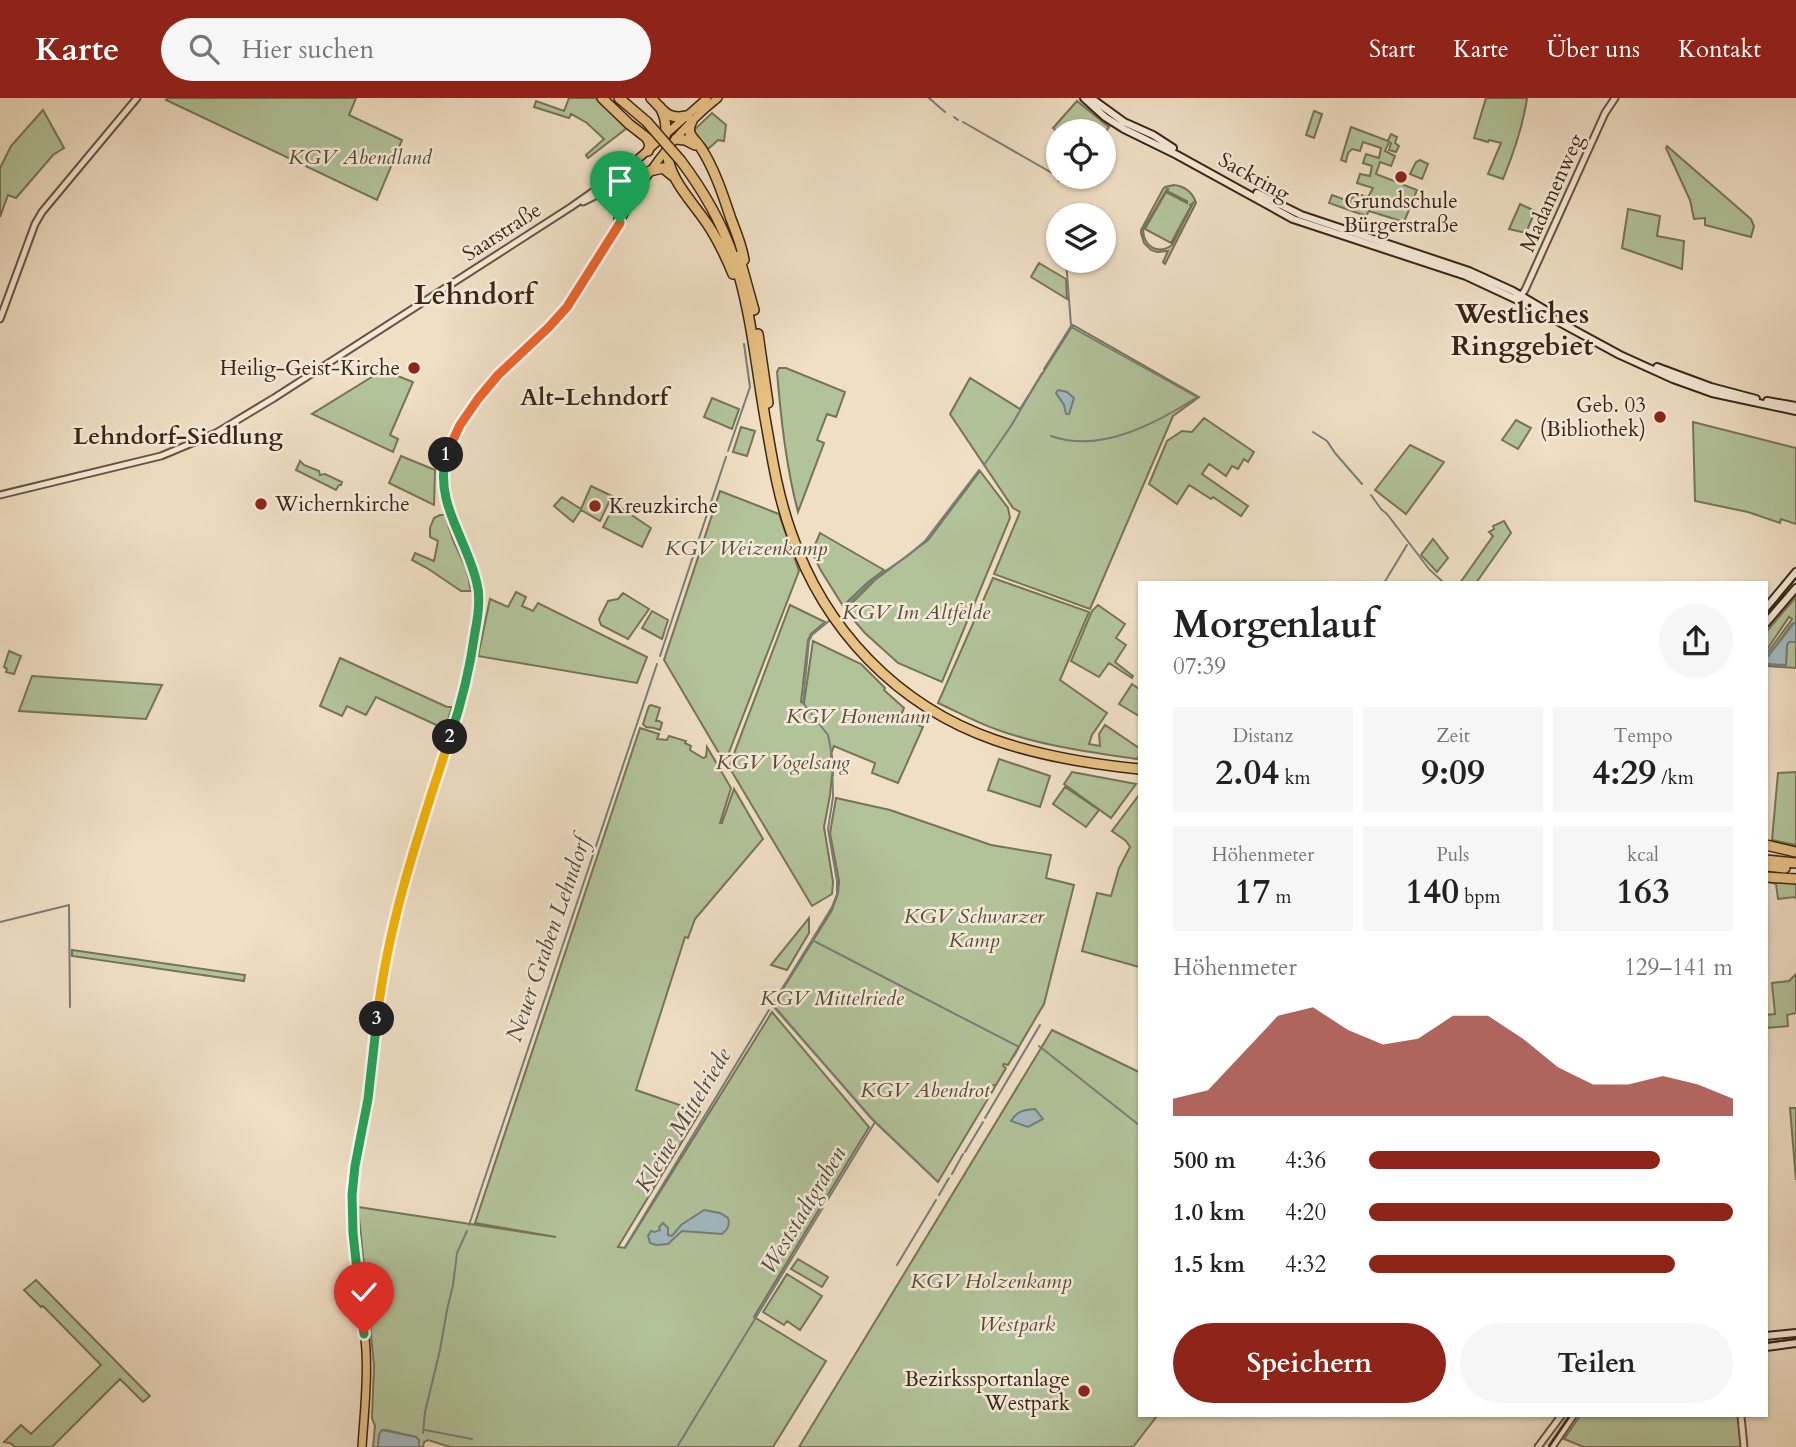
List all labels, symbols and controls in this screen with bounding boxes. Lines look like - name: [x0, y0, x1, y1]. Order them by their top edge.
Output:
- search box: [161, 18, 651, 81]
- text: Karte: [35, 27, 119, 72]
- icon: search: [185, 30, 223, 68]
- text: Hier suchen: [241, 32, 374, 67]
- text: Start: [1369, 33, 1415, 66]
- text: Karte: [1453, 33, 1509, 66]
- text: Über uns: [1547, 33, 1640, 66]
- text: Kontakt: [1678, 33, 1761, 66]
- map controls: [1046, 119, 1116, 273]
- button: locate: [1046, 119, 1116, 189]
- street label: Madamenweg: [1513, 129, 1591, 257]
- park label: KGV Abendland: [288, 143, 433, 172]
- street label: Sackring: [1213, 145, 1295, 209]
- pin: [590, 151, 650, 223]
- icon: arrive: [601, 162, 639, 200]
- marker: Grundschule Bürgerstraße: [1393, 169, 1409, 185]
- place label: Grundschule Bürgerstraße: [1344, 187, 1458, 240]
- street label: Saarstraße: [457, 196, 547, 268]
- button: layers: [1046, 203, 1116, 273]
- district label: Lehndorf: [414, 276, 538, 314]
- district label: Westliches Ringgebiet: [1451, 295, 1593, 365]
- place label: Heilig-Geist-Kirche: [220, 354, 400, 383]
- marker: Heilig-Geist-Kirche: [406, 360, 422, 376]
- district label: Alt-Lehndorf: [520, 381, 672, 414]
- place label: Geb. 03 (Bibliothek): [1540, 391, 1646, 444]
- marker: Geb. 03 (Bibliothek): [1652, 409, 1668, 425]
- district label: Lehndorf-Siedlung: [73, 420, 284, 453]
- pin: 1: [428, 438, 464, 472]
- text: 1: [441, 441, 450, 467]
- place label: Wichernkirche: [274, 490, 410, 519]
- place label: Kreuzkirche: [609, 492, 718, 521]
- marker: Wichernkirche: [253, 496, 269, 512]
- marker: Kreuzkirche: [587, 498, 603, 514]
- park label: KGV Weizenkamp: [665, 534, 827, 563]
- park label: KGV Im Altfelde: [842, 598, 991, 627]
- text: Morgenlauf: [1173, 599, 1376, 651]
- button: share: [1659, 604, 1733, 678]
- text: 07:39: [1173, 651, 1226, 682]
- park label: KGV Honemann: [786, 702, 931, 731]
- pin: 2: [433, 720, 468, 754]
- text: 2: [445, 723, 454, 749]
- text: Distanz: [1233, 723, 1293, 749]
- text: Zeit: [1436, 723, 1470, 749]
- text: Tempo: [1613, 723, 1673, 749]
- park label: KGV Vogelsang: [716, 748, 851, 777]
- text: 2.04: [1215, 749, 1279, 797]
- text: 9:09: [1421, 749, 1485, 797]
- text: 4:29: [1592, 749, 1656, 797]
- text: km: [1279, 765, 1311, 791]
- text: /km: [1656, 765, 1694, 791]
- water label: Neuer Graben Lehndorf: [498, 827, 599, 1046]
- text: Höhenmeter: [1212, 842, 1314, 868]
- text: Puls: [1437, 842, 1469, 868]
- text: kcal: [1627, 842, 1659, 868]
- text: 17: [1234, 868, 1270, 916]
- text: 140: [1405, 868, 1459, 916]
- text: 163: [1616, 868, 1670, 916]
- text: m: [1270, 884, 1292, 910]
- text: bpm: [1459, 884, 1501, 910]
- park label: KGV Schwarzer Kamp: [904, 902, 1045, 955]
- text: Höhenmeter: [1173, 952, 1297, 983]
- text: 129–141 m: [1624, 952, 1733, 983]
- park label: KGV Mittelriede: [760, 984, 905, 1013]
- pin: 3: [360, 1002, 394, 1037]
- text: 3: [372, 1005, 381, 1031]
- water label: Kleine Mittelriede: [628, 1042, 738, 1198]
- park label: KGV Abendrot: [860, 1076, 991, 1105]
- water label: Weststadtgraben: [753, 1140, 854, 1279]
- text: 500 m: [1173, 1145, 1236, 1176]
- text: 4:36: [1285, 1145, 1326, 1176]
- text: 1.0 km: [1173, 1197, 1245, 1228]
- text: 4:20: [1285, 1197, 1326, 1228]
- text: 1.5 km: [1173, 1249, 1245, 1280]
- text: 4:32: [1285, 1249, 1326, 1280]
- pin: [334, 1262, 394, 1334]
- park label: KGV Holzenkamp: [910, 1267, 1072, 1296]
- icon: check: [345, 1273, 383, 1311]
- park label: Westpark: [979, 1310, 1056, 1339]
- button: Speichern: [1173, 1323, 1446, 1403]
- button: Teilen: [1460, 1323, 1733, 1403]
- place label: Bezirkssportanlage Westpark: [904, 1365, 1071, 1418]
- marker: Bezirkssportanlage Westpark: [1076, 1383, 1092, 1399]

